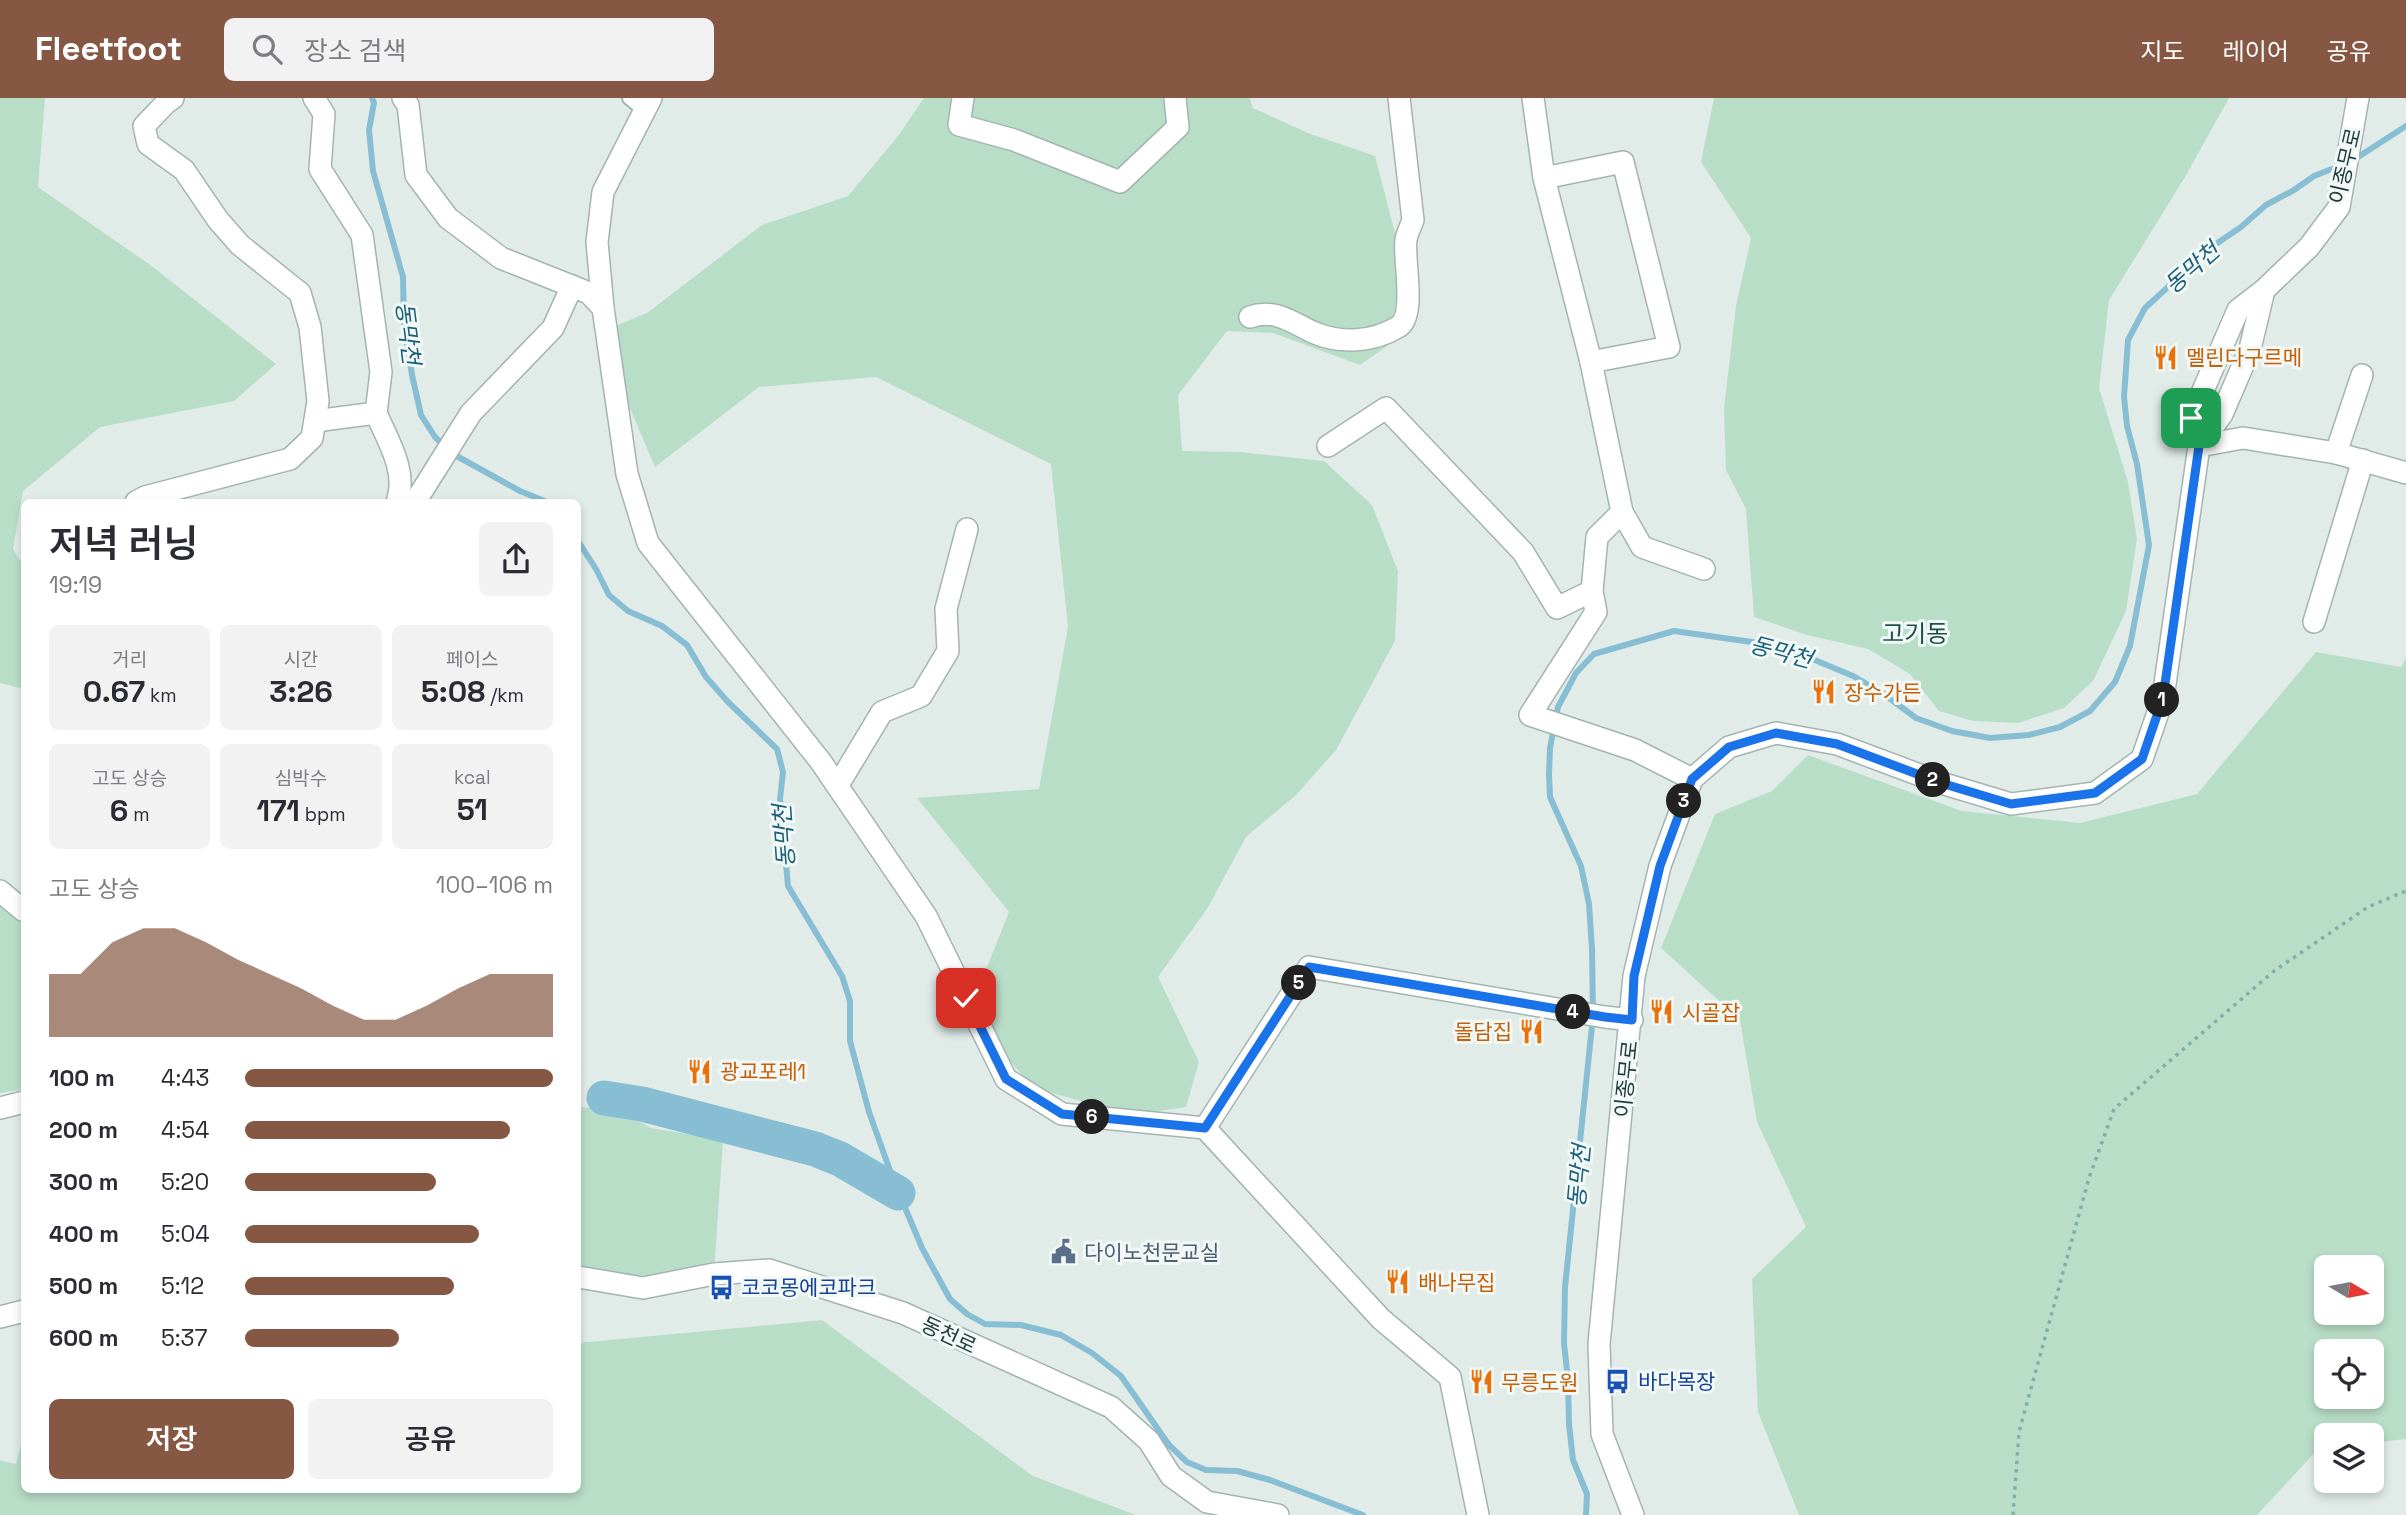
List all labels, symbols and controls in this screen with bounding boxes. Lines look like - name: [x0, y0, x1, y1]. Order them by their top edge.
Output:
- search box: [224, 18, 714, 81]
- text: Fleetfoot: [35, 28, 182, 70]
- icon: search: [248, 30, 286, 68]
- text: 장소 검색: [304, 34, 406, 68]
- text: 지도: [2140, 36, 2185, 67]
- text: 레이어: [2223, 36, 2289, 67]
- text: 공유: [2327, 36, 2371, 67]
- street label: 이종무로: [2323, 125, 2367, 207]
- water label: 동막천: [2158, 234, 2228, 300]
- water label: 동막천: [389, 300, 427, 369]
- restaurant icon: 멜린다구르메: [2152, 343, 2180, 371]
- place label: 멜린다구르메: [2186, 344, 2302, 371]
- pin: [2161, 388, 2221, 448]
- icon: arrive: [2172, 399, 2210, 437]
- text: 저녁 러닝: [49, 520, 199, 568]
- button: share: [479, 522, 553, 596]
- text: 19:19: [49, 570, 102, 600]
- district label: 고기동: [1882, 618, 1948, 649]
- water label: 동막천: [1746, 629, 1818, 675]
- text: 거리: [112, 647, 147, 672]
- text: 시간: [284, 647, 318, 672]
- text: 페이스: [446, 647, 499, 672]
- text: 0.67: [83, 672, 145, 711]
- text: 3:26: [269, 672, 333, 711]
- text: 5:08: [421, 672, 485, 711]
- restaurant icon: 장수가든: [1810, 678, 1838, 706]
- place label: 장수가든: [1844, 679, 1921, 706]
- pin: 1: [2144, 682, 2180, 718]
- text: km: [145, 683, 177, 708]
- text: /km: [485, 683, 524, 708]
- text: 1: [2157, 687, 2166, 712]
- pin: 2: [1916, 762, 1951, 798]
- text: kcal: [454, 765, 491, 790]
- text: 고도 상승: [92, 766, 167, 791]
- text: 심박수: [275, 766, 327, 791]
- text: 2: [1927, 767, 1938, 792]
- pin: 3: [1666, 784, 1702, 818]
- text: 3: [1678, 788, 1689, 813]
- text: 51: [457, 790, 488, 829]
- text: 6: [110, 791, 128, 830]
- text: 171: [256, 791, 300, 830]
- water label: 동막천: [767, 800, 801, 869]
- text: m: [128, 802, 150, 827]
- text: bpm: [300, 802, 346, 827]
- text: 100–106 m: [436, 870, 553, 900]
- text: 고도 상승: [49, 874, 140, 904]
- pin: 5: [1282, 966, 1316, 1001]
- pin: [936, 968, 996, 1028]
- text: 5: [1293, 970, 1304, 995]
- icon: check: [947, 979, 985, 1017]
- pin: 4: [1556, 995, 1590, 1030]
- restaurant icon: 시골잡: [1648, 998, 1676, 1026]
- text: 4: [1566, 999, 1579, 1024]
- place label: 시골잡: [1682, 999, 1740, 1026]
- restaurant icon: 돌담집: [1518, 1017, 1546, 1045]
- place label: 돌담집: [1454, 1018, 1512, 1045]
- street label: 이종무로: [1609, 1039, 1643, 1119]
- restaurant icon: 광교포레1: [686, 1057, 714, 1085]
- place label: 광교포레1: [720, 1058, 806, 1085]
- text: 100 m: [49, 1063, 115, 1093]
- text: 4:43: [161, 1063, 209, 1093]
- pin: 6: [1074, 1100, 1110, 1134]
- text: 6: [1086, 1104, 1097, 1129]
- text: 200 m: [49, 1115, 118, 1145]
- text: 4:54: [161, 1115, 209, 1145]
- water label: 동막천: [1561, 1140, 1597, 1209]
- text: 300 m: [49, 1167, 118, 1197]
- text: 5:20: [161, 1167, 209, 1197]
- text: 400 m: [49, 1219, 119, 1249]
- text: 5:04: [161, 1219, 210, 1249]
- public building icon: 다이노천문교실: [1050, 1238, 1078, 1266]
- place label: 다이노천문교실: [1084, 1239, 1219, 1266]
- north arrow: [2314, 1255, 2384, 1325]
- map controls: [2314, 1255, 2384, 1493]
- restaurant icon: 배나무집: [1384, 1268, 1412, 1296]
- place label: 배나무집: [1418, 1269, 1495, 1296]
- text: 500 m: [49, 1271, 118, 1301]
- text: 5:12: [161, 1271, 204, 1301]
- bus stop icon: 코코몽에코파크: [707, 1273, 735, 1301]
- place label: 코코몽에코파크: [741, 1274, 876, 1301]
- street label: 동천로: [917, 1311, 981, 1359]
- text: 600 m: [49, 1323, 119, 1353]
- text: 5:37: [161, 1323, 207, 1353]
- button: locate: [2314, 1339, 2384, 1409]
- bus stop icon: 바다목장: [1604, 1367, 1632, 1395]
- restaurant icon: 무릉도원: [1467, 1368, 1495, 1396]
- place label: 바다목장: [1638, 1368, 1715, 1395]
- place label: 무릉도원: [1501, 1369, 1578, 1396]
- button: 저장: [49, 1399, 294, 1479]
- button: 공유: [308, 1399, 553, 1479]
- button: layers: [2314, 1423, 2384, 1493]

